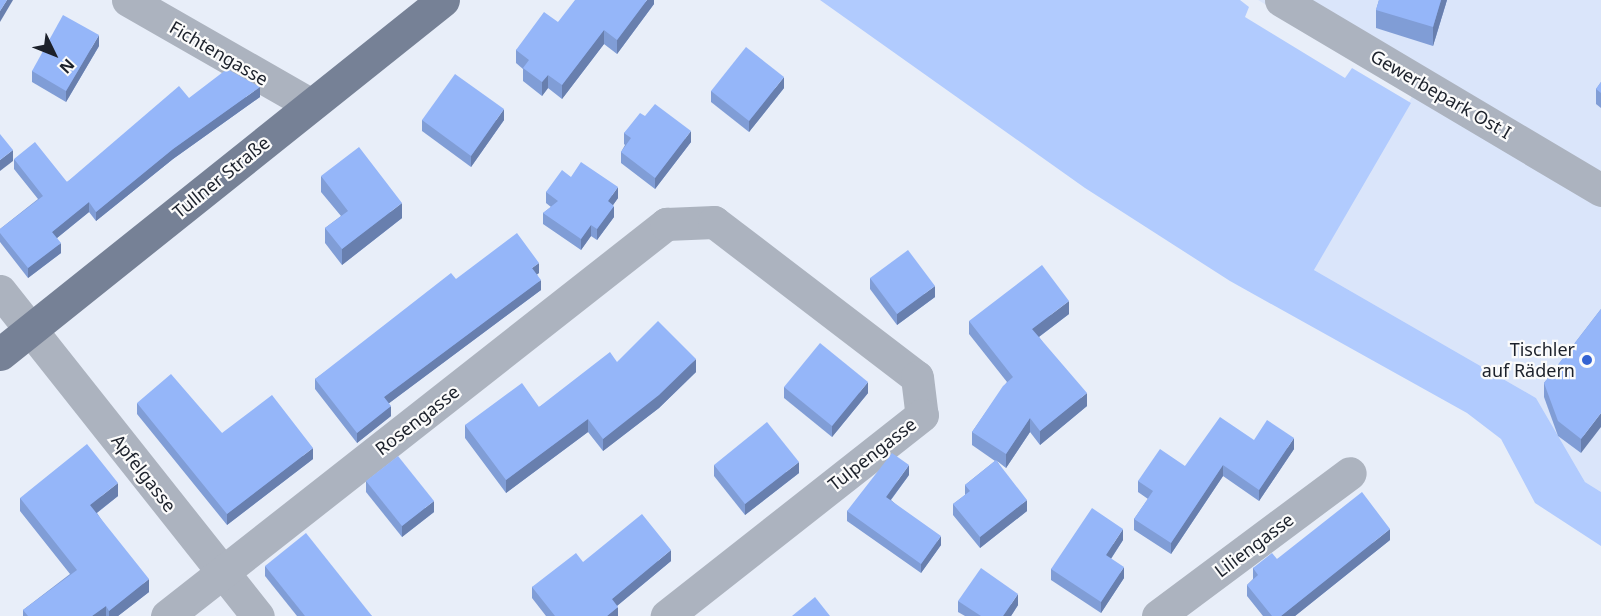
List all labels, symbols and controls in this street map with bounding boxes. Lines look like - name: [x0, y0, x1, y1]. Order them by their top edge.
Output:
- street label: Fichtengasse: [166, 16, 272, 90]
- north arrow: [24, 24, 84, 84]
- street label: Gewerbepark Ost I: [1367, 45, 1515, 143]
- text: N: [55, 54, 80, 79]
- street label: Tullner Straße: [168, 131, 274, 223]
- place label: Tischler auf Rädern: [1482, 339, 1575, 382]
- marker: Tischler auf Rädern: [1580, 353, 1594, 367]
- street label: Rosengasse: [371, 381, 463, 459]
- street label: Tulpengasse: [824, 413, 920, 495]
- street label: Apfelgasse: [107, 430, 181, 516]
- street label: Liliengasse: [1210, 508, 1298, 582]

